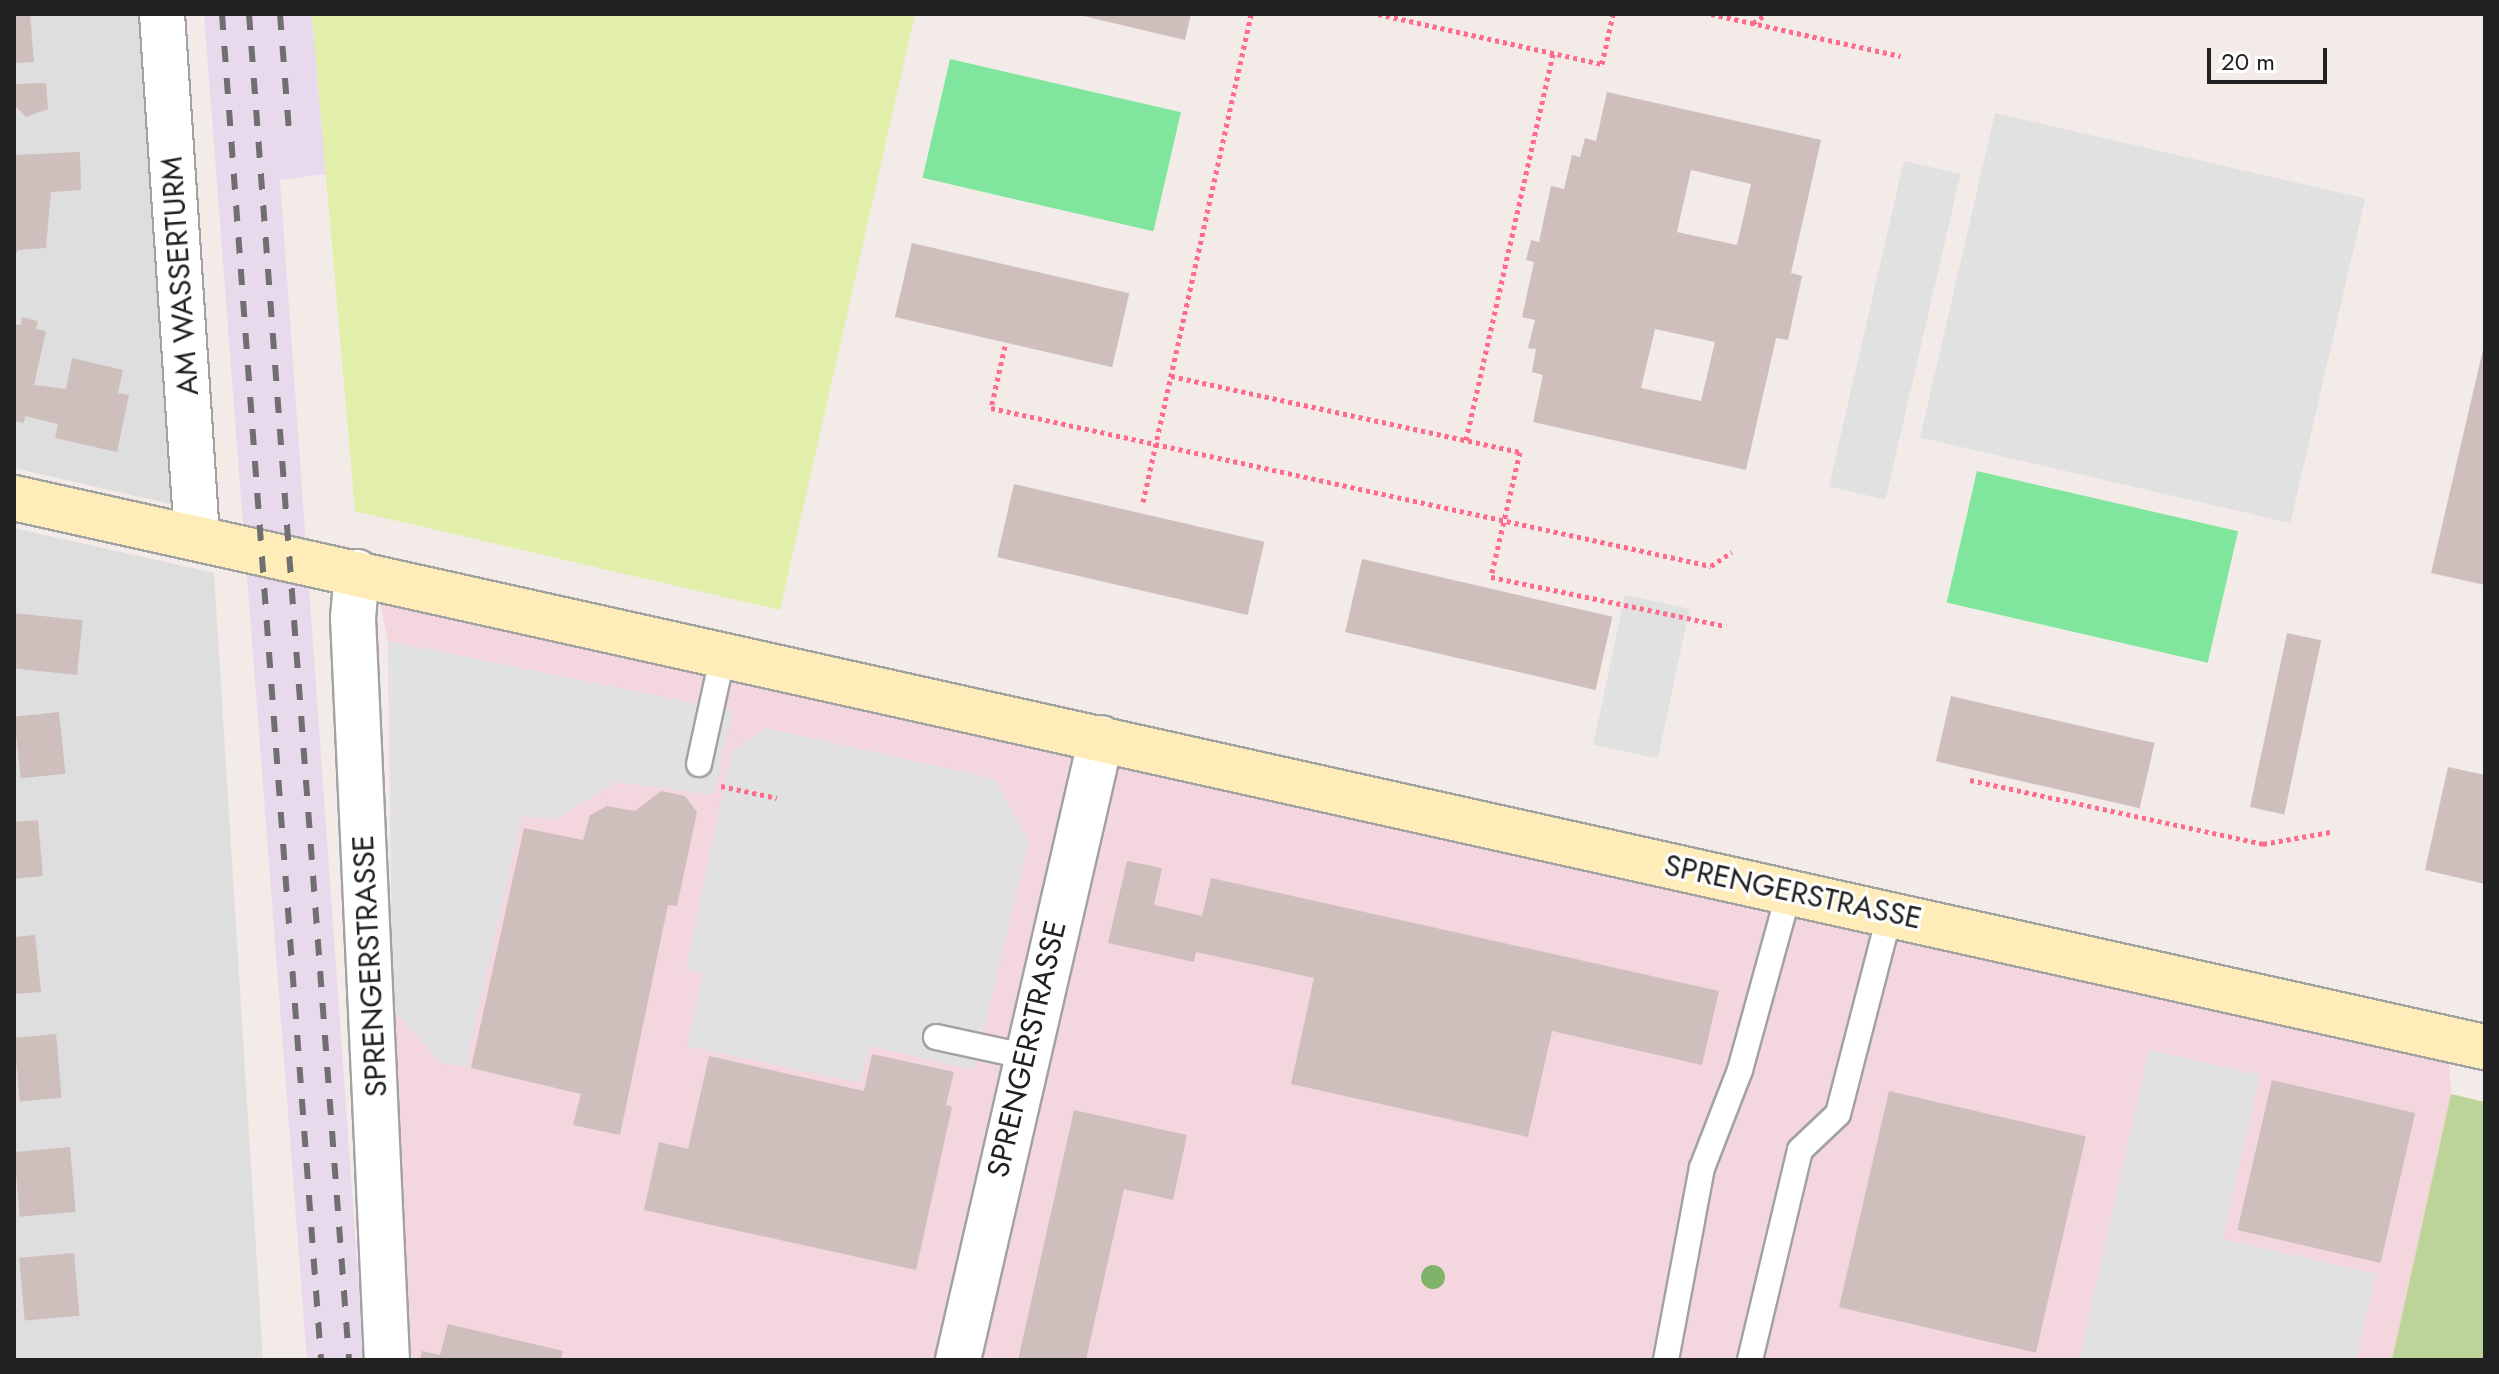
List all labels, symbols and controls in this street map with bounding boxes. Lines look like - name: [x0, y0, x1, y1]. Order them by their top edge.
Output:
- scale bar: [2211, 32, 2331, 82]
- text: 20 m: [2221, 44, 2275, 79]
- street label: AM WASSERTURM: [154, 155, 206, 397]
- street label: SPRENGERSTRASSE: [345, 834, 395, 1098]
- street label: SPRENGERSTRASSE: [1661, 847, 1925, 937]
- street label: SPRENGERSTRASSE: [980, 917, 1074, 1181]

